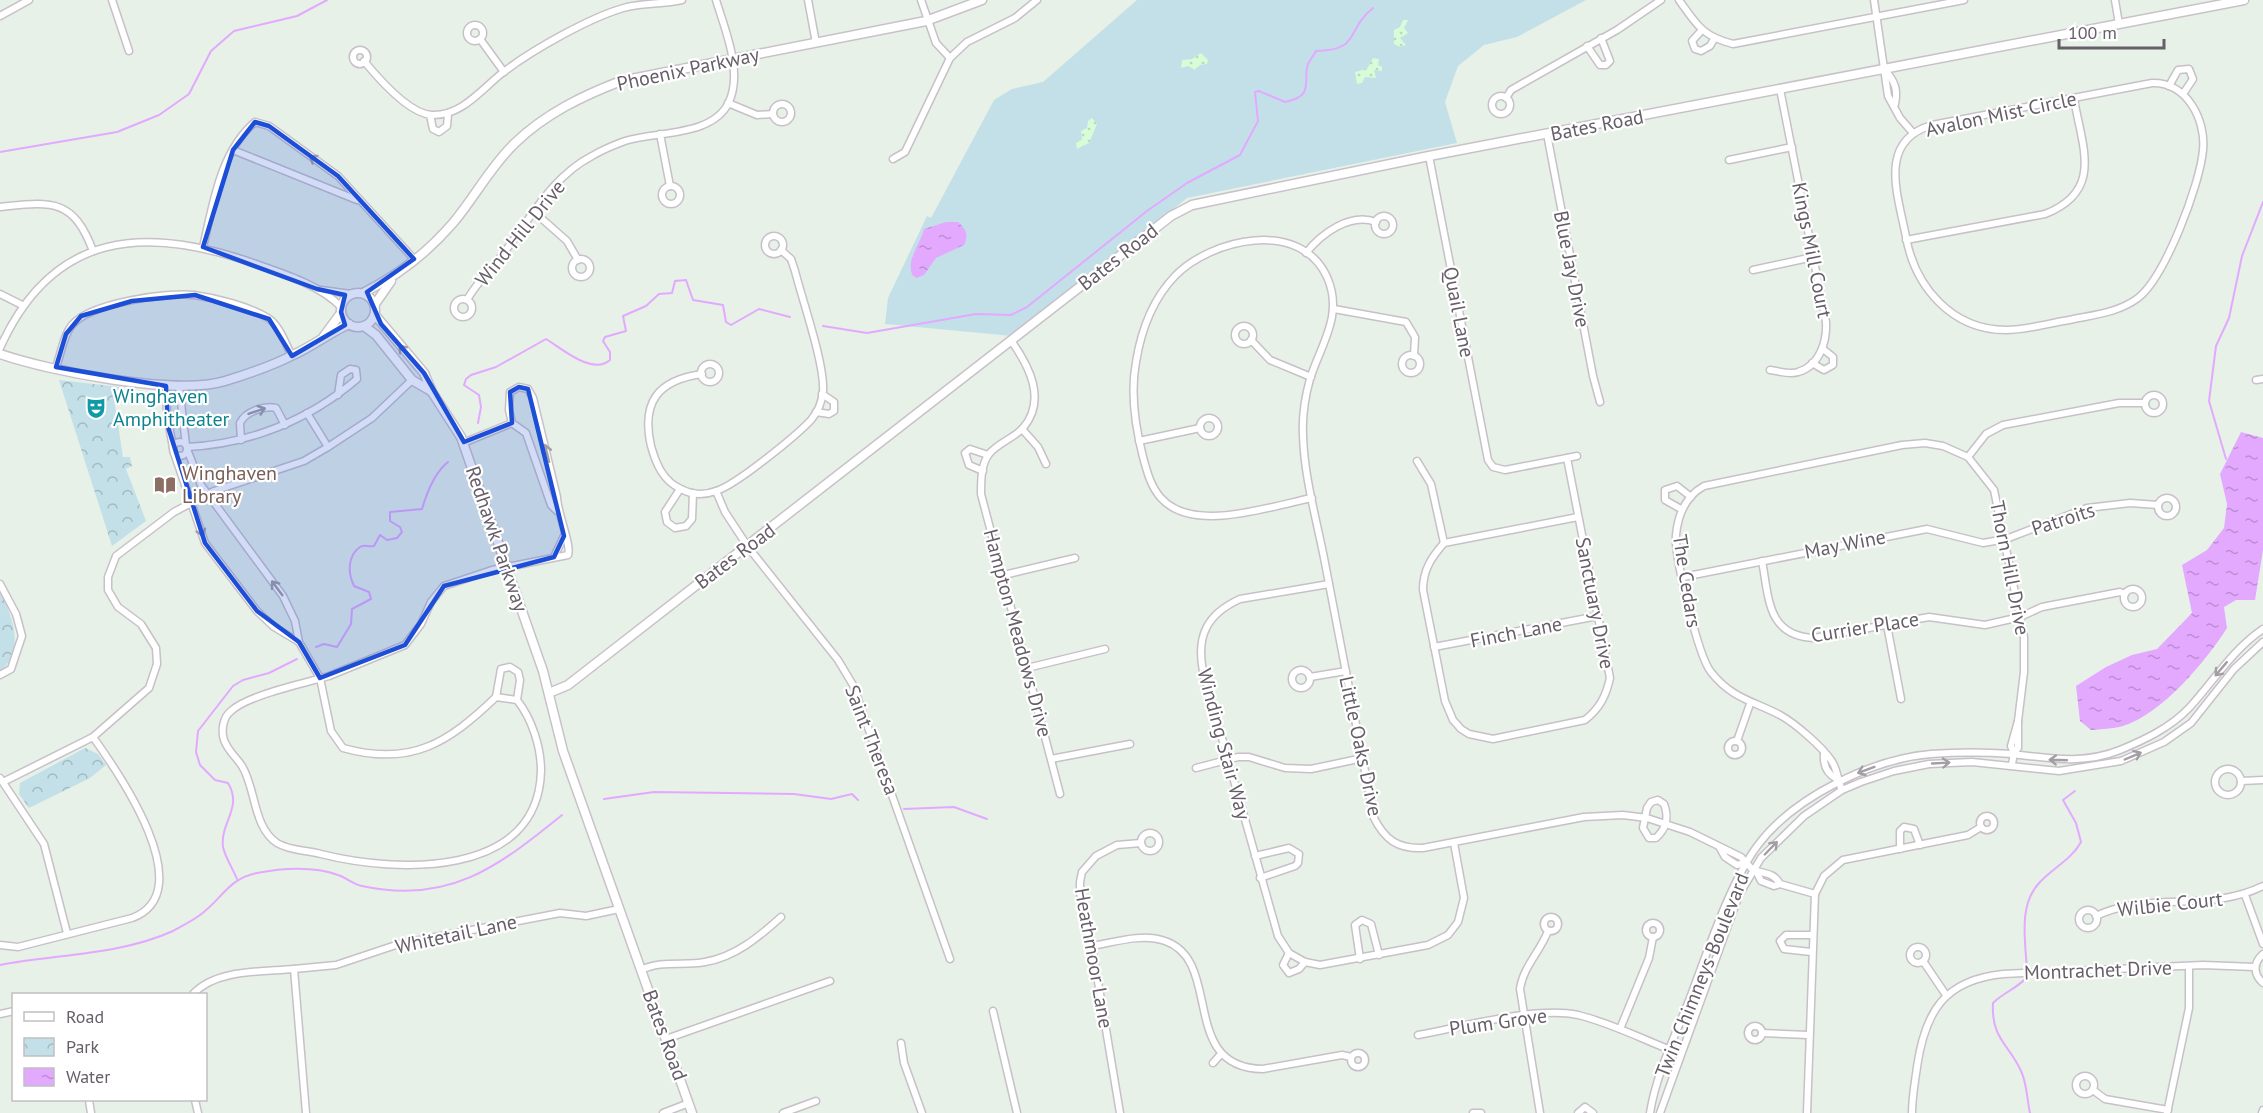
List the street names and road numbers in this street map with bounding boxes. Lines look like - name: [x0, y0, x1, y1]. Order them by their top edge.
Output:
- street label: Phoenix Parkway: [614, 41, 762, 97]
- street label: Avalon Mist Circle: [1923, 85, 2079, 143]
- street label: Bates Road: [1548, 103, 1646, 147]
- street label: Wind Hill Drive: [469, 174, 571, 292]
- street label: Kings Mill Court: [1786, 180, 1838, 320]
- street label: Blue Jay Drive: [1548, 208, 1596, 330]
- street label: Bates Road: [1073, 218, 1163, 296]
- street label: Quail Lane: [1437, 264, 1481, 360]
- street label: Redhawk Parkway: [460, 463, 534, 616]
- street label: Patroits: [2028, 497, 2098, 541]
- street label: Thorn Hill Drive: [1984, 499, 2036, 637]
- street label: Bates Road: [689, 517, 781, 595]
- street label: May Wine: [1802, 523, 1888, 565]
- street label: Hampton Meadows Drive: [978, 526, 1058, 740]
- street label: The Cedars: [1667, 532, 1707, 630]
- street label: Sanctuary Drive: [1569, 535, 1621, 671]
- street label: Currier Place: [1809, 606, 1921, 648]
- street label: Finch Lane: [1468, 610, 1564, 654]
- street label: Winding Stair Way: [1191, 666, 1257, 823]
- street label: Little Oaks Drive: [1333, 674, 1389, 818]
- street label: Saint Theresa: [839, 681, 905, 799]
- street label: Twin Chimneys Boulevard: [1649, 869, 1755, 1081]
- street label: Heathmoor Lane: [1069, 886, 1119, 1030]
- street label: Wilbie Court: [2116, 886, 2224, 922]
- street label: Whitetail Lane: [393, 908, 519, 960]
- street label: Montrachet Drive: [2024, 954, 2172, 986]
- street label: Bates Road: [637, 986, 693, 1084]
- street label: Plum Grove: [1447, 1002, 1549, 1042]

